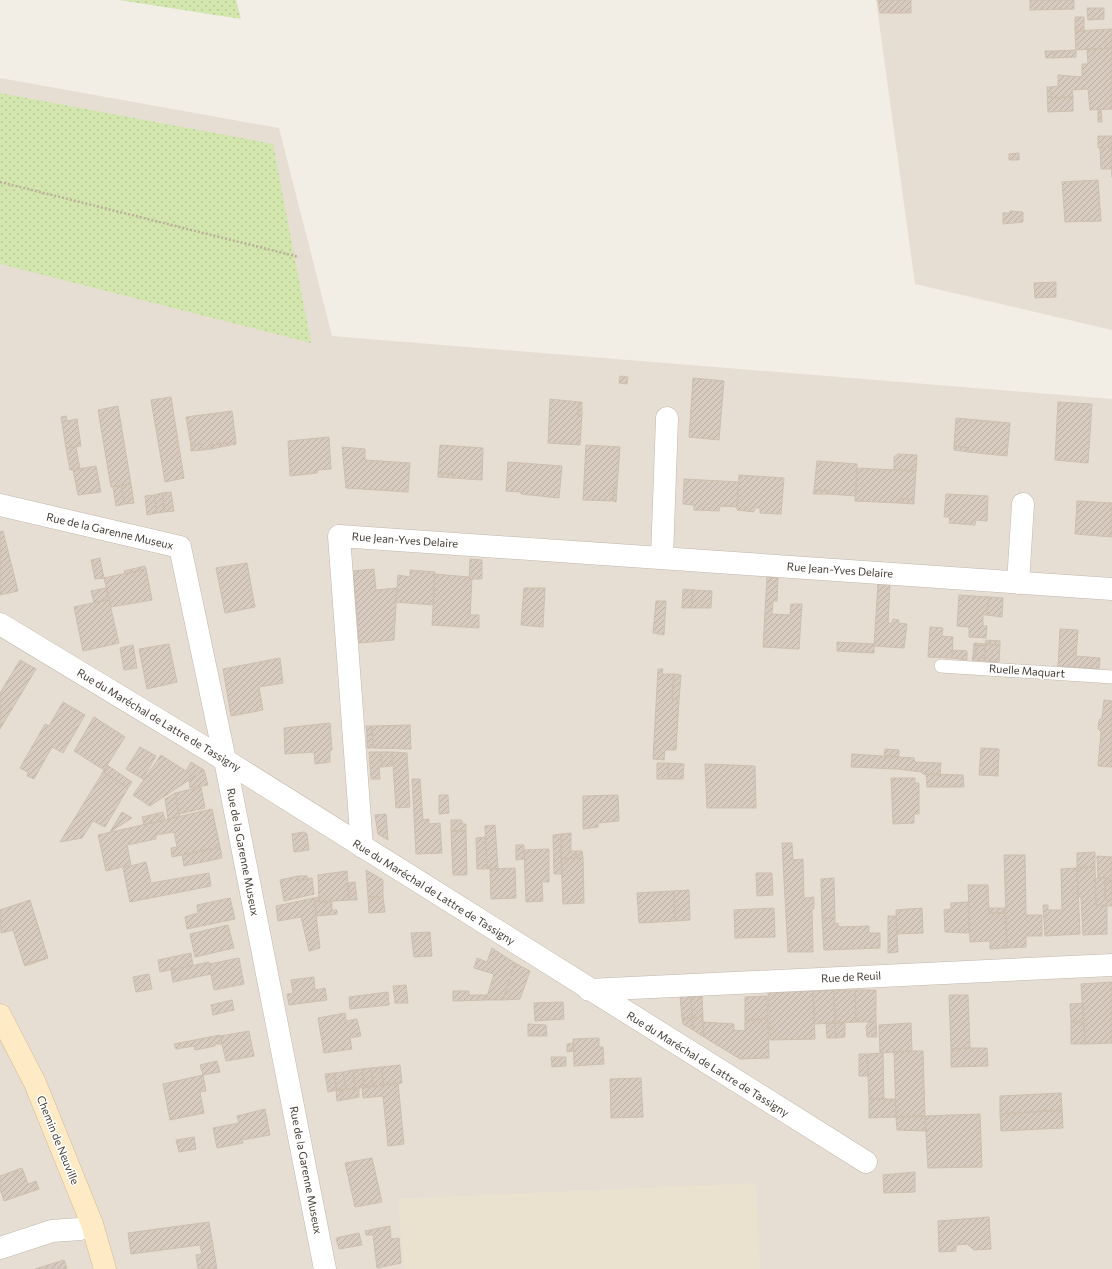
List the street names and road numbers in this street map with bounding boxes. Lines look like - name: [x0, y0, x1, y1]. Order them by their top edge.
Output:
- street label: Rue de la Garenne Museux: [45, 510, 175, 552]
- street label: Rue Jean-Yves Delaire: [351, 529, 459, 551]
- street label: Rue Jean-Yves Delaire: [786, 559, 894, 581]
- street label: Ruelle Maquart: [989, 661, 1066, 680]
- street label: Rue du Maréchal de Lattre de Tassigny: [75, 665, 244, 774]
- street label: Rue de la Garenne Museux: [225, 787, 262, 917]
- street label: Rue du Maréchal de Lattre de Tassigny: [351, 836, 518, 947]
- street label: Rue de Reuil: [821, 968, 881, 985]
- street label: Rue du Maréchal de Lattre de Tassigny: [625, 1008, 792, 1119]
- street label: Chemin de Neuville: [35, 1093, 82, 1186]
- street label: Rue de la Garenne Museux: [288, 1105, 325, 1235]

